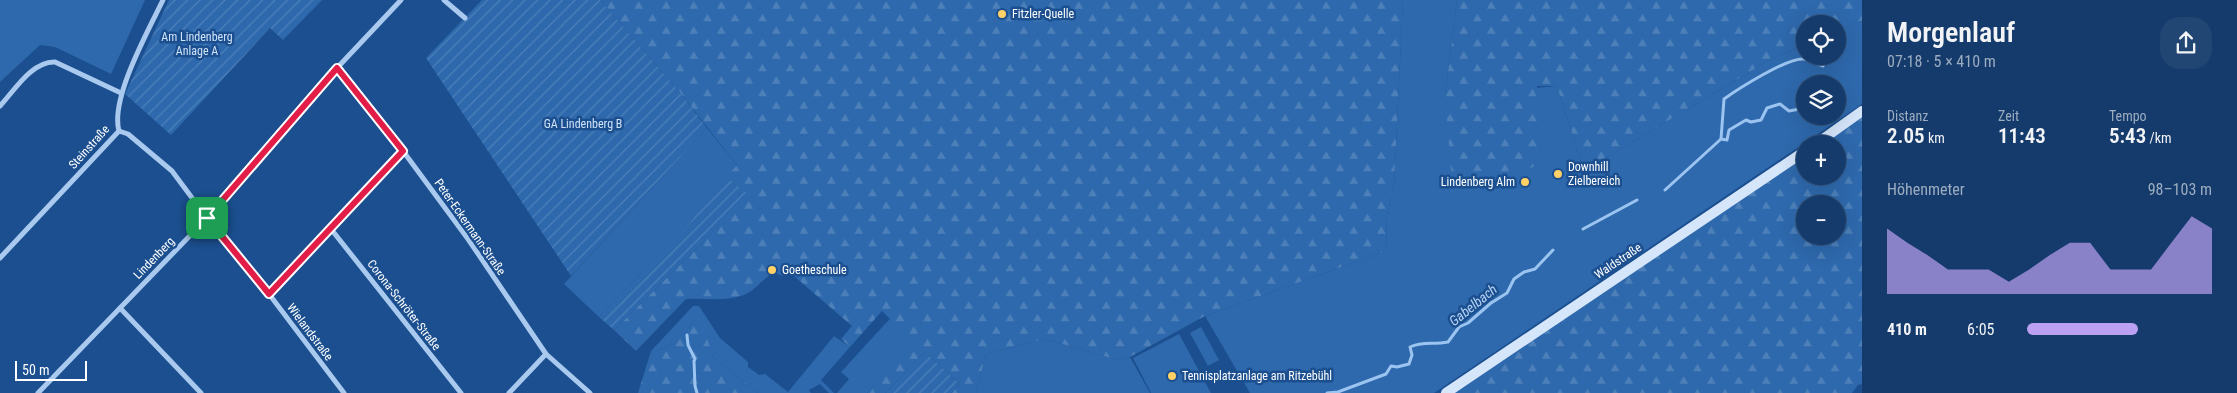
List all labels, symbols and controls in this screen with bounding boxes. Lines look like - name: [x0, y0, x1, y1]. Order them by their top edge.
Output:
- place label: Fitzler-Quelle: [1012, 7, 1075, 21]
- marker: Fitzler-Quelle: [996, 8, 1008, 20]
- map controls: [1796, 15, 1846, 245]
- button: locate: [1796, 15, 1846, 65]
- text: Morgenlauf: [1887, 16, 2015, 49]
- button: share: [2160, 17, 2212, 69]
- park label: Am Lindenberg Anlage A: [161, 30, 233, 58]
- text: 07:18 · 5 × 410 m: [1887, 52, 1996, 71]
- button: layers: [1796, 75, 1846, 125]
- text: Distanz: [1887, 108, 1928, 124]
- text: Zeit: [1998, 108, 2019, 124]
- text: Tempo: [2109, 108, 2147, 124]
- park label: GA Lindenberg B: [544, 117, 622, 131]
- street label: Steinstraße: [66, 122, 113, 172]
- text: 2.05: [1887, 124, 1925, 148]
- text: 11:43: [1998, 124, 2046, 148]
- text: 5:43: [2109, 124, 2146, 148]
- text: km: [1925, 130, 1945, 146]
- text: /km: [2146, 130, 2172, 146]
- button: +: [1796, 135, 1846, 185]
- place label: Downhill Zielbereich: [1568, 160, 1620, 188]
- marker: Downhill Zielbereich: [1552, 168, 1564, 180]
- place label: Lindenberg Alm: [1441, 175, 1515, 189]
- street label: Peter-Eckermann-Straße: [432, 176, 509, 278]
- marker: Lindenberg Alm: [1519, 176, 1531, 188]
- text: Höhenmeter: [1887, 180, 1965, 199]
- text: 98–103 m: [2148, 180, 2212, 199]
- button: −: [1796, 195, 1846, 245]
- pin: [186, 197, 228, 239]
- icon: arrive: [193, 204, 221, 232]
- street label: Lindenberg: [131, 234, 177, 282]
- street label: Waldstraße: [1592, 240, 1644, 282]
- street label: Corona-Schröter-Straße: [364, 257, 444, 353]
- place label: Goetheschule: [782, 263, 847, 277]
- marker: Goetheschule: [766, 264, 778, 276]
- water label: Gabelbach: [1446, 281, 1500, 329]
- street label: Wielandstraße: [284, 301, 336, 364]
- text: 410 m: [1887, 320, 1927, 339]
- text: 6:05: [1967, 320, 1994, 339]
- scale bar: [15, 358, 88, 381]
- text: 50 m: [22, 362, 50, 378]
- place label: Tennisplatzanlage am Ritzebühl: [1182, 369, 1332, 383]
- marker: Tennisplatzanlage am Ritzebühl: [1166, 370, 1178, 382]

